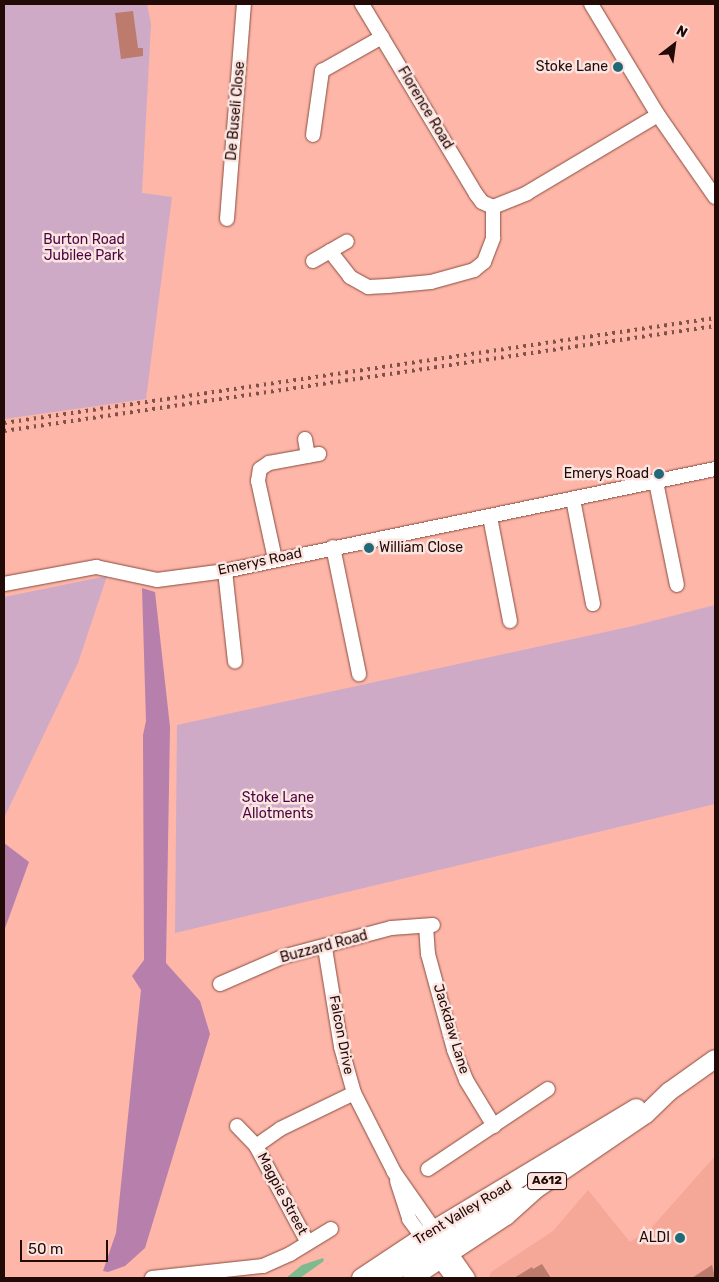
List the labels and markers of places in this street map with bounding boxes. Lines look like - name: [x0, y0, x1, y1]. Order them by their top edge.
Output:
- place label: Stoke Lane: [536, 59, 608, 75]
- marker: Stoke Lane: [612, 61, 624, 73]
- place label: Emerys Road: [564, 466, 649, 482]
- marker: Emerys Road: [653, 468, 665, 480]
- place label: William Close: [379, 540, 463, 556]
- marker: William Close: [363, 542, 375, 554]
- place label: ALDI: [639, 1230, 670, 1246]
- marker: ALDI: [674, 1232, 686, 1244]

